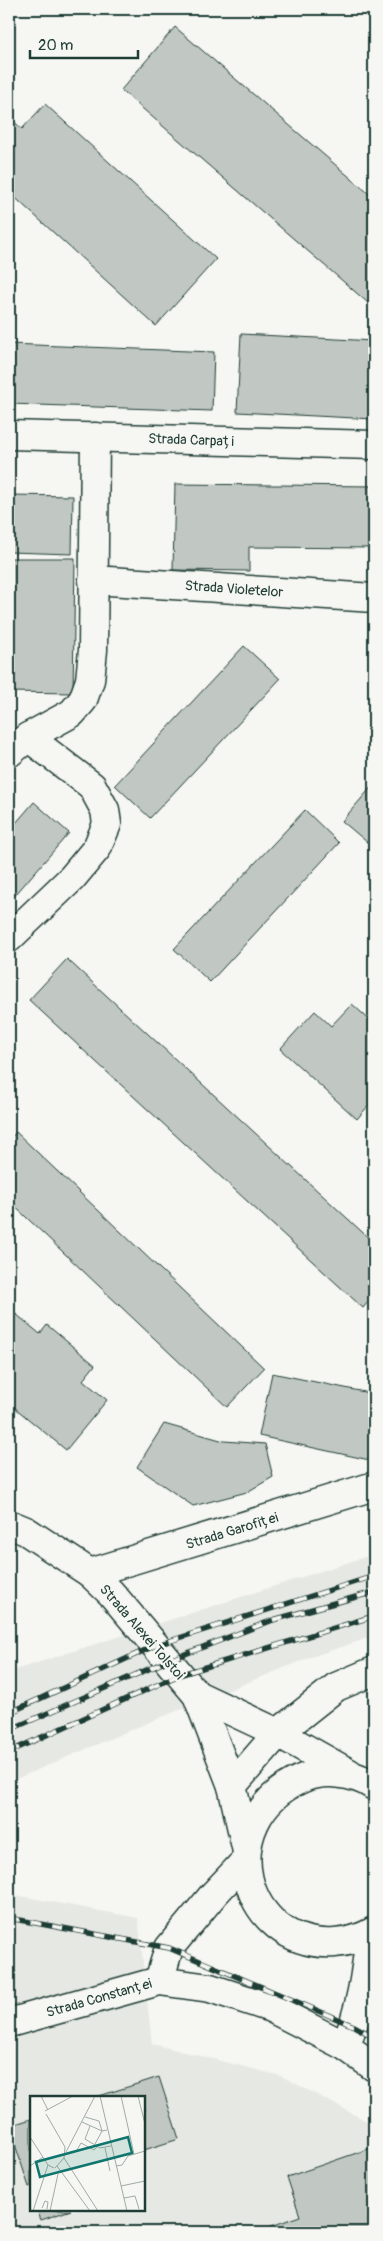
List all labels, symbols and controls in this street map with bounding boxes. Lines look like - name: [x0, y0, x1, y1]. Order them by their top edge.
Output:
- scale bar: [30, 28, 138, 60]
- text: 20 m: [38, 36, 73, 55]
- street label: Strada Carpați: [148, 430, 235, 450]
- street label: Strada Violetelor: [184, 577, 284, 601]
- street label: Strada Garofiței: [184, 1509, 281, 1553]
- street label: Strada Alexei Tolstoi: [96, 1581, 188, 1683]
- street label: Strada Constanței: [44, 1975, 154, 2021]
- inset map: [30, 2096, 145, 2211]

